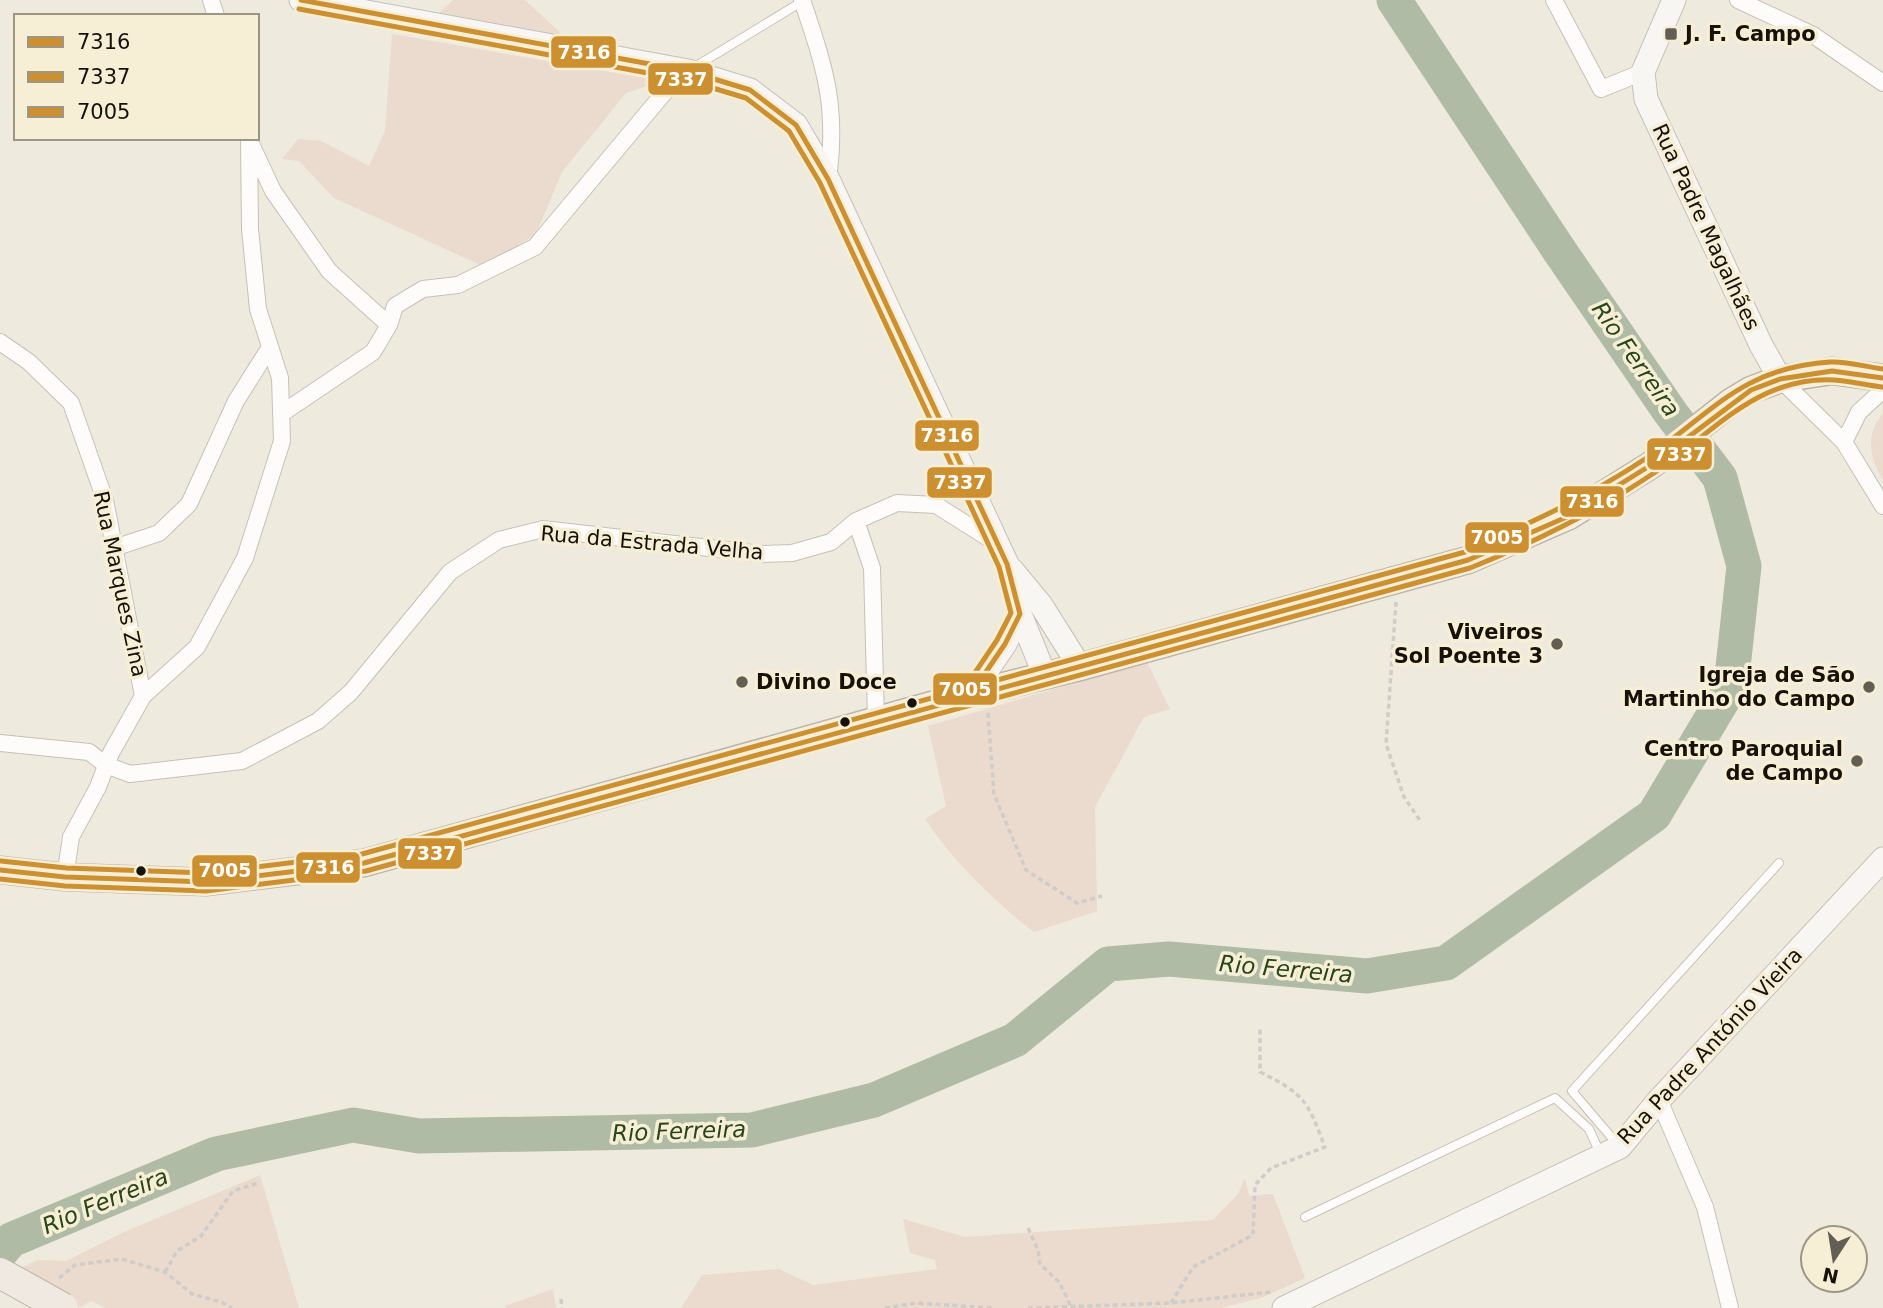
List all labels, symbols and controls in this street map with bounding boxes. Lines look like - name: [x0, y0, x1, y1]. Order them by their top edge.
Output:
- legend: [14, 14, 259, 140]
- place label: J. F. Campo: [1683, 22, 1816, 46]
- marker: J. F. Campo: [1663, 26, 1679, 42]
- text: 7316: [77, 30, 130, 54]
- line badge: 7316: [550, 35, 617, 69]
- text: 7316: [558, 41, 610, 63]
- line badge: 7337: [647, 62, 714, 96]
- text: 7337: [77, 65, 130, 89]
- text: 7337: [655, 68, 707, 90]
- text: 7005: [77, 100, 130, 124]
- street label: Rua Padre Magalhães: [1648, 120, 1764, 334]
- water label: Rio Ferreira: [1587, 297, 1685, 421]
- line badge: 7316: [914, 419, 980, 452]
- text: 7316: [921, 424, 973, 446]
- line badge: 7337: [1646, 437, 1713, 471]
- text: 7337: [1654, 443, 1706, 465]
- line badge: 7337: [926, 466, 993, 499]
- text: 7337: [934, 471, 986, 493]
- line badge: 7316: [1559, 485, 1625, 518]
- street label: Rua Marques Zina: [89, 489, 151, 679]
- text: 7316: [1566, 490, 1618, 512]
- street label: Rua da Estrada Velha: [539, 521, 765, 565]
- line badge: 7005: [1464, 521, 1530, 554]
- text: 7005: [1471, 526, 1523, 548]
- place label: Viveiros Sol Poente 3: [1394, 620, 1543, 668]
- marker: Viveiros Sol Poente 3: [1549, 636, 1565, 652]
- place label: Igreja de São Martinho do Campo: [1623, 663, 1855, 711]
- place label: Divino Doce: [756, 670, 897, 694]
- line badge: 7005: [932, 672, 998, 706]
- marker: Divino Doce: [734, 674, 750, 690]
- text: 7005: [939, 678, 991, 700]
- marker: Igreja de São Martinho do Campo: [1861, 679, 1877, 695]
- unlabelled marker: [905, 696, 919, 710]
- unlabelled marker: [838, 715, 852, 729]
- place label: Centro Paroquial de Campo: [1644, 737, 1843, 785]
- marker: Centro Paroquial de Campo: [1849, 753, 1865, 769]
- line badge: 7337: [397, 837, 463, 870]
- text: 7337: [404, 842, 456, 864]
- line badge: 7316: [295, 851, 361, 884]
- line badge: 7005: [191, 854, 258, 888]
- text: 7316: [302, 856, 354, 878]
- text: 7005: [199, 859, 251, 881]
- unlabelled marker: [134, 864, 148, 878]
- street label: Rua Padre António Vieira: [1613, 943, 1807, 1149]
- water label: Rio Ferreira: [1218, 950, 1354, 988]
- water label: Rio Ferreira: [612, 1116, 746, 1146]
- water label: Rio Ferreira: [38, 1163, 172, 1239]
- north arrow: [1799, 1224, 1869, 1294]
- text: N: [1820, 1263, 1841, 1288]

